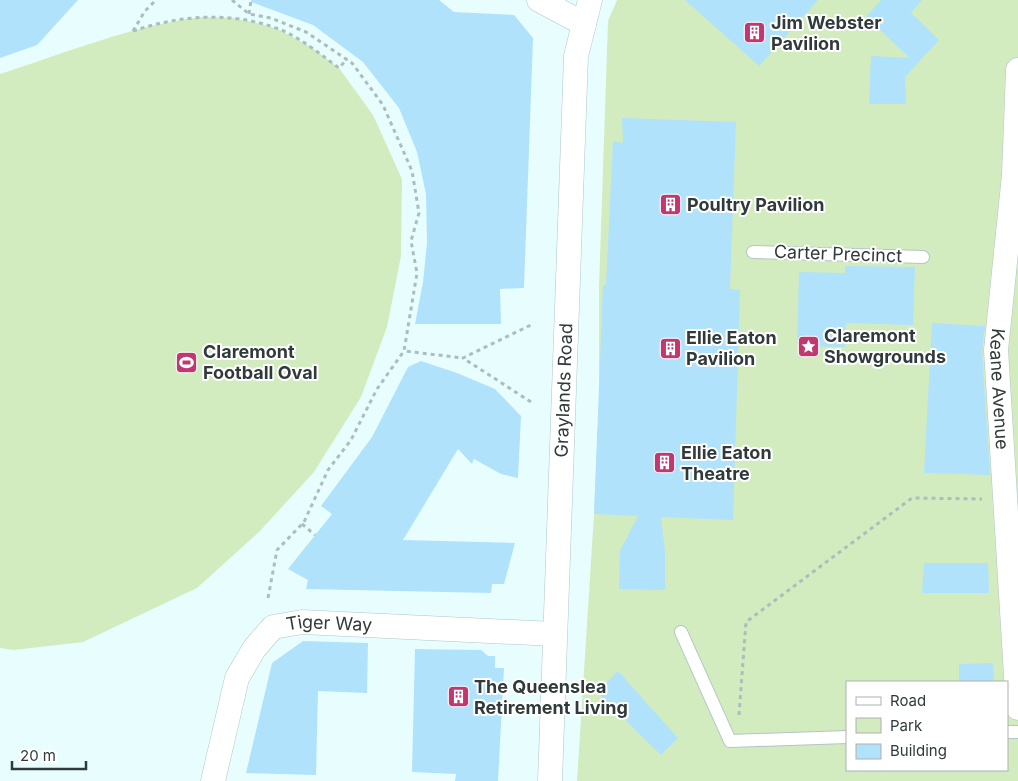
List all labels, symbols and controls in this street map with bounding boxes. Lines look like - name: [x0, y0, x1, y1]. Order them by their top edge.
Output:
- place label: Jim Webster Pavilion: [771, 12, 882, 54]
- building icon: Jim Webster Pavilion: [743, 21, 767, 45]
- building icon: Poultry Pavilion: [659, 193, 683, 217]
- place label: Poultry Pavilion: [687, 194, 824, 215]
- street label: Carter Precinct: [774, 241, 903, 266]
- street label: Graylands Road: [551, 323, 576, 458]
- place label: Claremont Showgrounds: [824, 325, 946, 367]
- place label: Ellie Eaton Pavilion: [686, 327, 777, 369]
- street label: Keane Avenue: [986, 327, 1013, 450]
- place icon: Claremont Showgrounds: [796, 334, 820, 358]
- building icon: Ellie Eaton Pavilion: [658, 336, 682, 360]
- place label: Claremont Football Oval: [203, 341, 318, 383]
- sports icon: Claremont Football Oval: [175, 350, 199, 374]
- place label: Ellie Eaton Theatre: [681, 442, 772, 484]
- building icon: Ellie Eaton Theatre: [653, 451, 677, 475]
- street label: Tiger Way: [284, 611, 373, 635]
- place label: The Queenslea Retirement Living: [474, 676, 628, 718]
- legend: [846, 681, 1008, 771]
- building icon: The Queenslea Retirement Living: [446, 685, 470, 709]
- text: Road: [890, 691, 926, 710]
- text: Park: [890, 716, 923, 735]
- scale bar: [12, 738, 86, 770]
- text: Building: [890, 741, 947, 760]
- text: 20 m: [20, 746, 56, 765]

